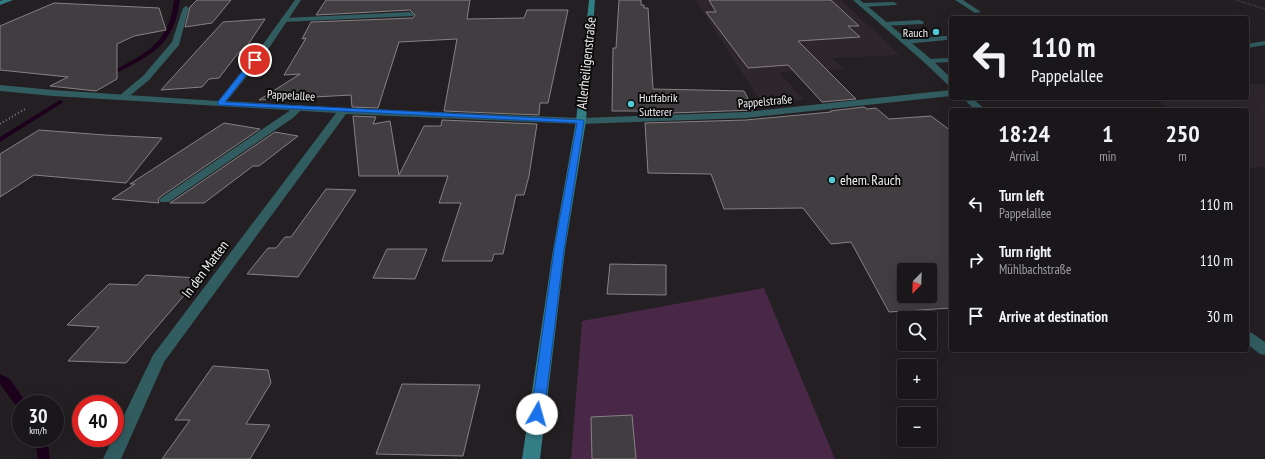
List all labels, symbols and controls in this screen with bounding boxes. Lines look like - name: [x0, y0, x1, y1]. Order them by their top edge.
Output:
- street label: Allerheiligenstraße: [572, 16, 600, 110]
- place label: Rauch: [903, 25, 928, 40]
- marker: Rauch: [931, 27, 941, 37]
- text: 110 m: [1031, 28, 1095, 65]
- icon: left: [965, 32, 1017, 84]
- pin: [238, 43, 272, 77]
- icon: arrive: [244, 49, 266, 71]
- text: Pappelallee: [1031, 64, 1103, 87]
- street label: Pappelallee: [266, 86, 316, 104]
- place label: Hutfabrik Sutterer: [639, 90, 678, 119]
- street label: Pappelstraße: [737, 91, 793, 111]
- marker: Hutfabrik Sutterer: [626, 99, 636, 109]
- text: 18:24: [998, 118, 1050, 149]
- text: 1: [1102, 118, 1113, 149]
- text: 250: [1165, 118, 1200, 149]
- text: Arrival: [1009, 148, 1039, 165]
- text: min: [1099, 148, 1116, 165]
- text: m: [1178, 148, 1187, 165]
- place label: ehem. Rauch: [840, 171, 901, 189]
- marker: ehem. Rauch: [827, 175, 837, 185]
- text: Turn left: [999, 186, 1044, 205]
- icon: left: [965, 193, 987, 215]
- text: 110 m: [1200, 195, 1233, 214]
- text: Pappelallee: [999, 205, 1051, 222]
- street label: In den Matten: [178, 237, 232, 301]
- text: Turn right: [999, 242, 1051, 261]
- icon: right: [965, 249, 987, 271]
- text: 110 m: [1200, 251, 1233, 270]
- text: Mühlbachstraße: [999, 261, 1071, 278]
- north arrow: [897, 263, 937, 303]
- map controls: [897, 263, 937, 447]
- icon: arrive: [965, 305, 987, 327]
- text: Arrive at destination: [999, 307, 1108, 326]
- text: 30 m: [1207, 307, 1233, 326]
- button: search: [897, 311, 937, 351]
- button: +: [897, 359, 937, 399]
- position arrow: [516, 393, 558, 435]
- speed limit sign: 40: [72, 395, 124, 447]
- text: 30: [28, 403, 48, 429]
- button: −: [897, 407, 937, 447]
- text: km/h: [29, 424, 47, 437]

